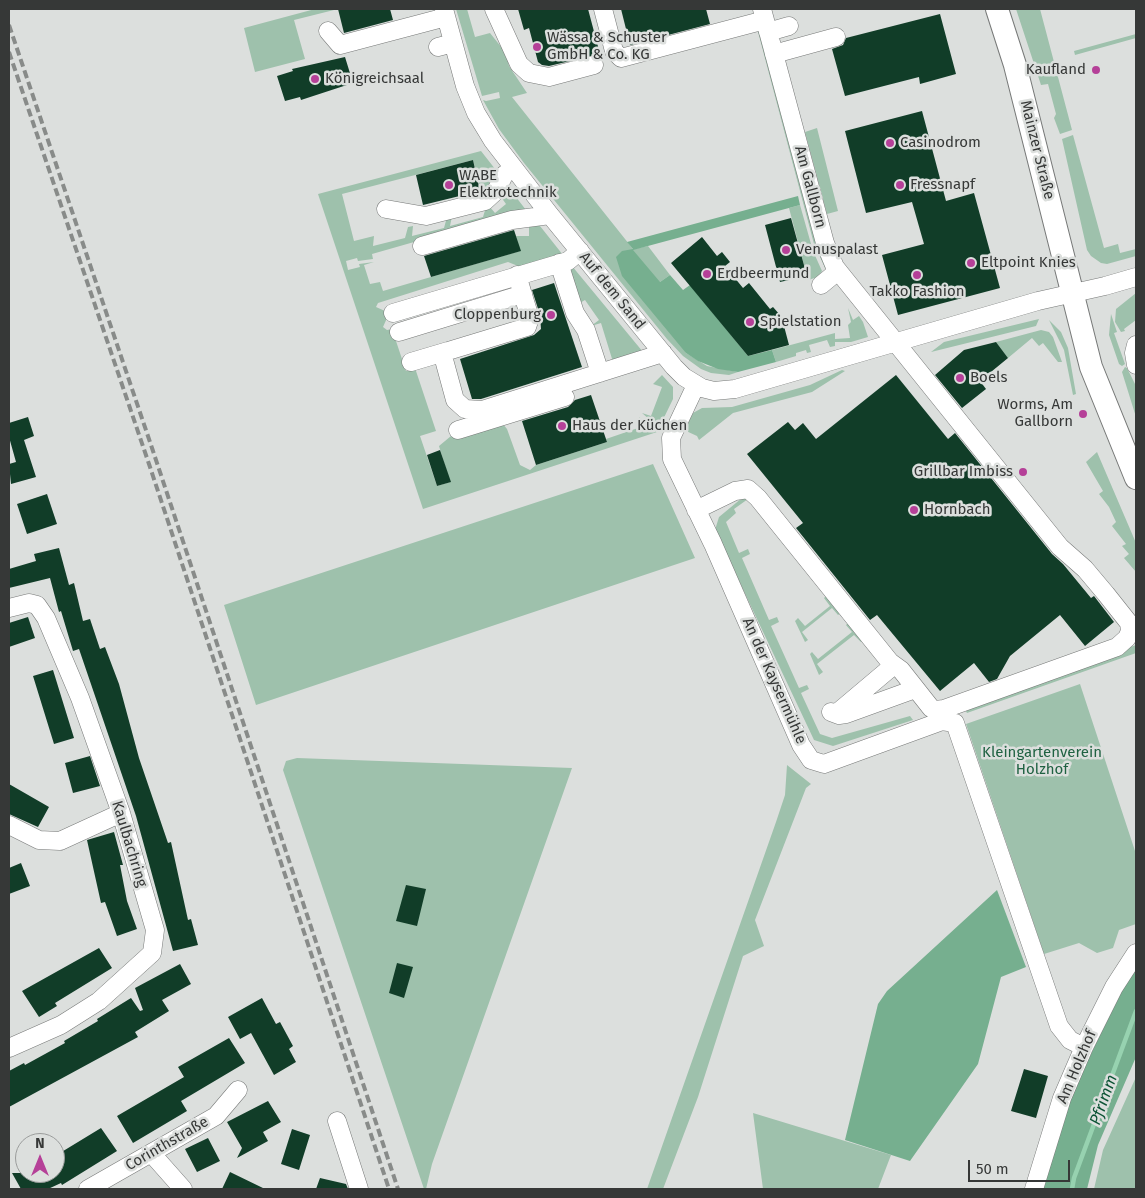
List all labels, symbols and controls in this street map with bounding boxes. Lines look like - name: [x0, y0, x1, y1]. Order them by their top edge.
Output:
- place label: Wässa & Schuster GmbH & Co. KG: [547, 29, 667, 64]
- marker: Wässa & Schuster GmbH & Co. KG: [531, 41, 543, 53]
- place label: Kaufland: [1026, 61, 1086, 79]
- marker: Kaufland: [1090, 64, 1102, 76]
- place label: Königreichsaal: [325, 70, 424, 88]
- marker: Königreichsaal: [309, 73, 321, 85]
- street label: Mainzer Straße: [1016, 99, 1058, 201]
- place label: Casinodrom: [900, 134, 981, 152]
- marker: Casinodrom: [884, 137, 896, 149]
- street label: Am Gallborn: [790, 144, 830, 230]
- place label: WABE Elektrotechnik: [459, 167, 557, 202]
- place label: Fressnapf: [910, 176, 975, 194]
- marker: WABE Elektrotechnik: [443, 179, 455, 191]
- marker: Fressnapf: [894, 179, 906, 191]
- place label: Venuspalast: [796, 241, 878, 259]
- marker: Venuspalast: [780, 244, 792, 256]
- street label: Auf dem Sand: [575, 249, 649, 333]
- place label: Eltpoint Knies: [981, 254, 1076, 272]
- marker: Eltpoint Knies: [965, 257, 977, 269]
- place label: Erdbeermund: [717, 265, 810, 283]
- marker: Erdbeermund: [701, 268, 713, 280]
- marker: Takko Fashion: [911, 269, 923, 281]
- place label: Takko Fashion: [869, 283, 965, 301]
- place label: Cloppenburg: [454, 306, 541, 324]
- marker: Cloppenburg: [545, 309, 557, 321]
- place label: Spielstation: [760, 313, 842, 331]
- marker: Spielstation: [744, 316, 756, 328]
- place label: Boels: [970, 369, 1007, 387]
- marker: Boels: [954, 372, 966, 384]
- place label: Worms, Am Gallborn: [997, 396, 1073, 431]
- marker: Worms, Am Gallborn: [1077, 408, 1089, 420]
- place label: Haus der Küchen: [572, 417, 687, 435]
- marker: Haus der Küchen: [556, 420, 568, 432]
- place label: Grillbar Imbiss: [914, 463, 1013, 481]
- marker: Grillbar Imbiss: [1017, 466, 1029, 478]
- place label: Hornbach: [924, 501, 990, 519]
- marker: Hornbach: [908, 504, 920, 516]
- street label: An der Kaysermühle: [738, 615, 810, 747]
- park label: Kleingartenverein Holzhof: [982, 744, 1102, 779]
- street label: Kaulbachring: [107, 799, 151, 889]
- street label: Am Holzhof: [1053, 1028, 1101, 1106]
- water label: Pfrimm: [1086, 1072, 1122, 1128]
- street label: Corinthstraße: [122, 1113, 212, 1175]
- north arrow: [15, 1133, 65, 1183]
- text: N: [35, 1135, 45, 1152]
- scale bar: [970, 1150, 1072, 1182]
- text: 50 m: [976, 1160, 1009, 1178]

